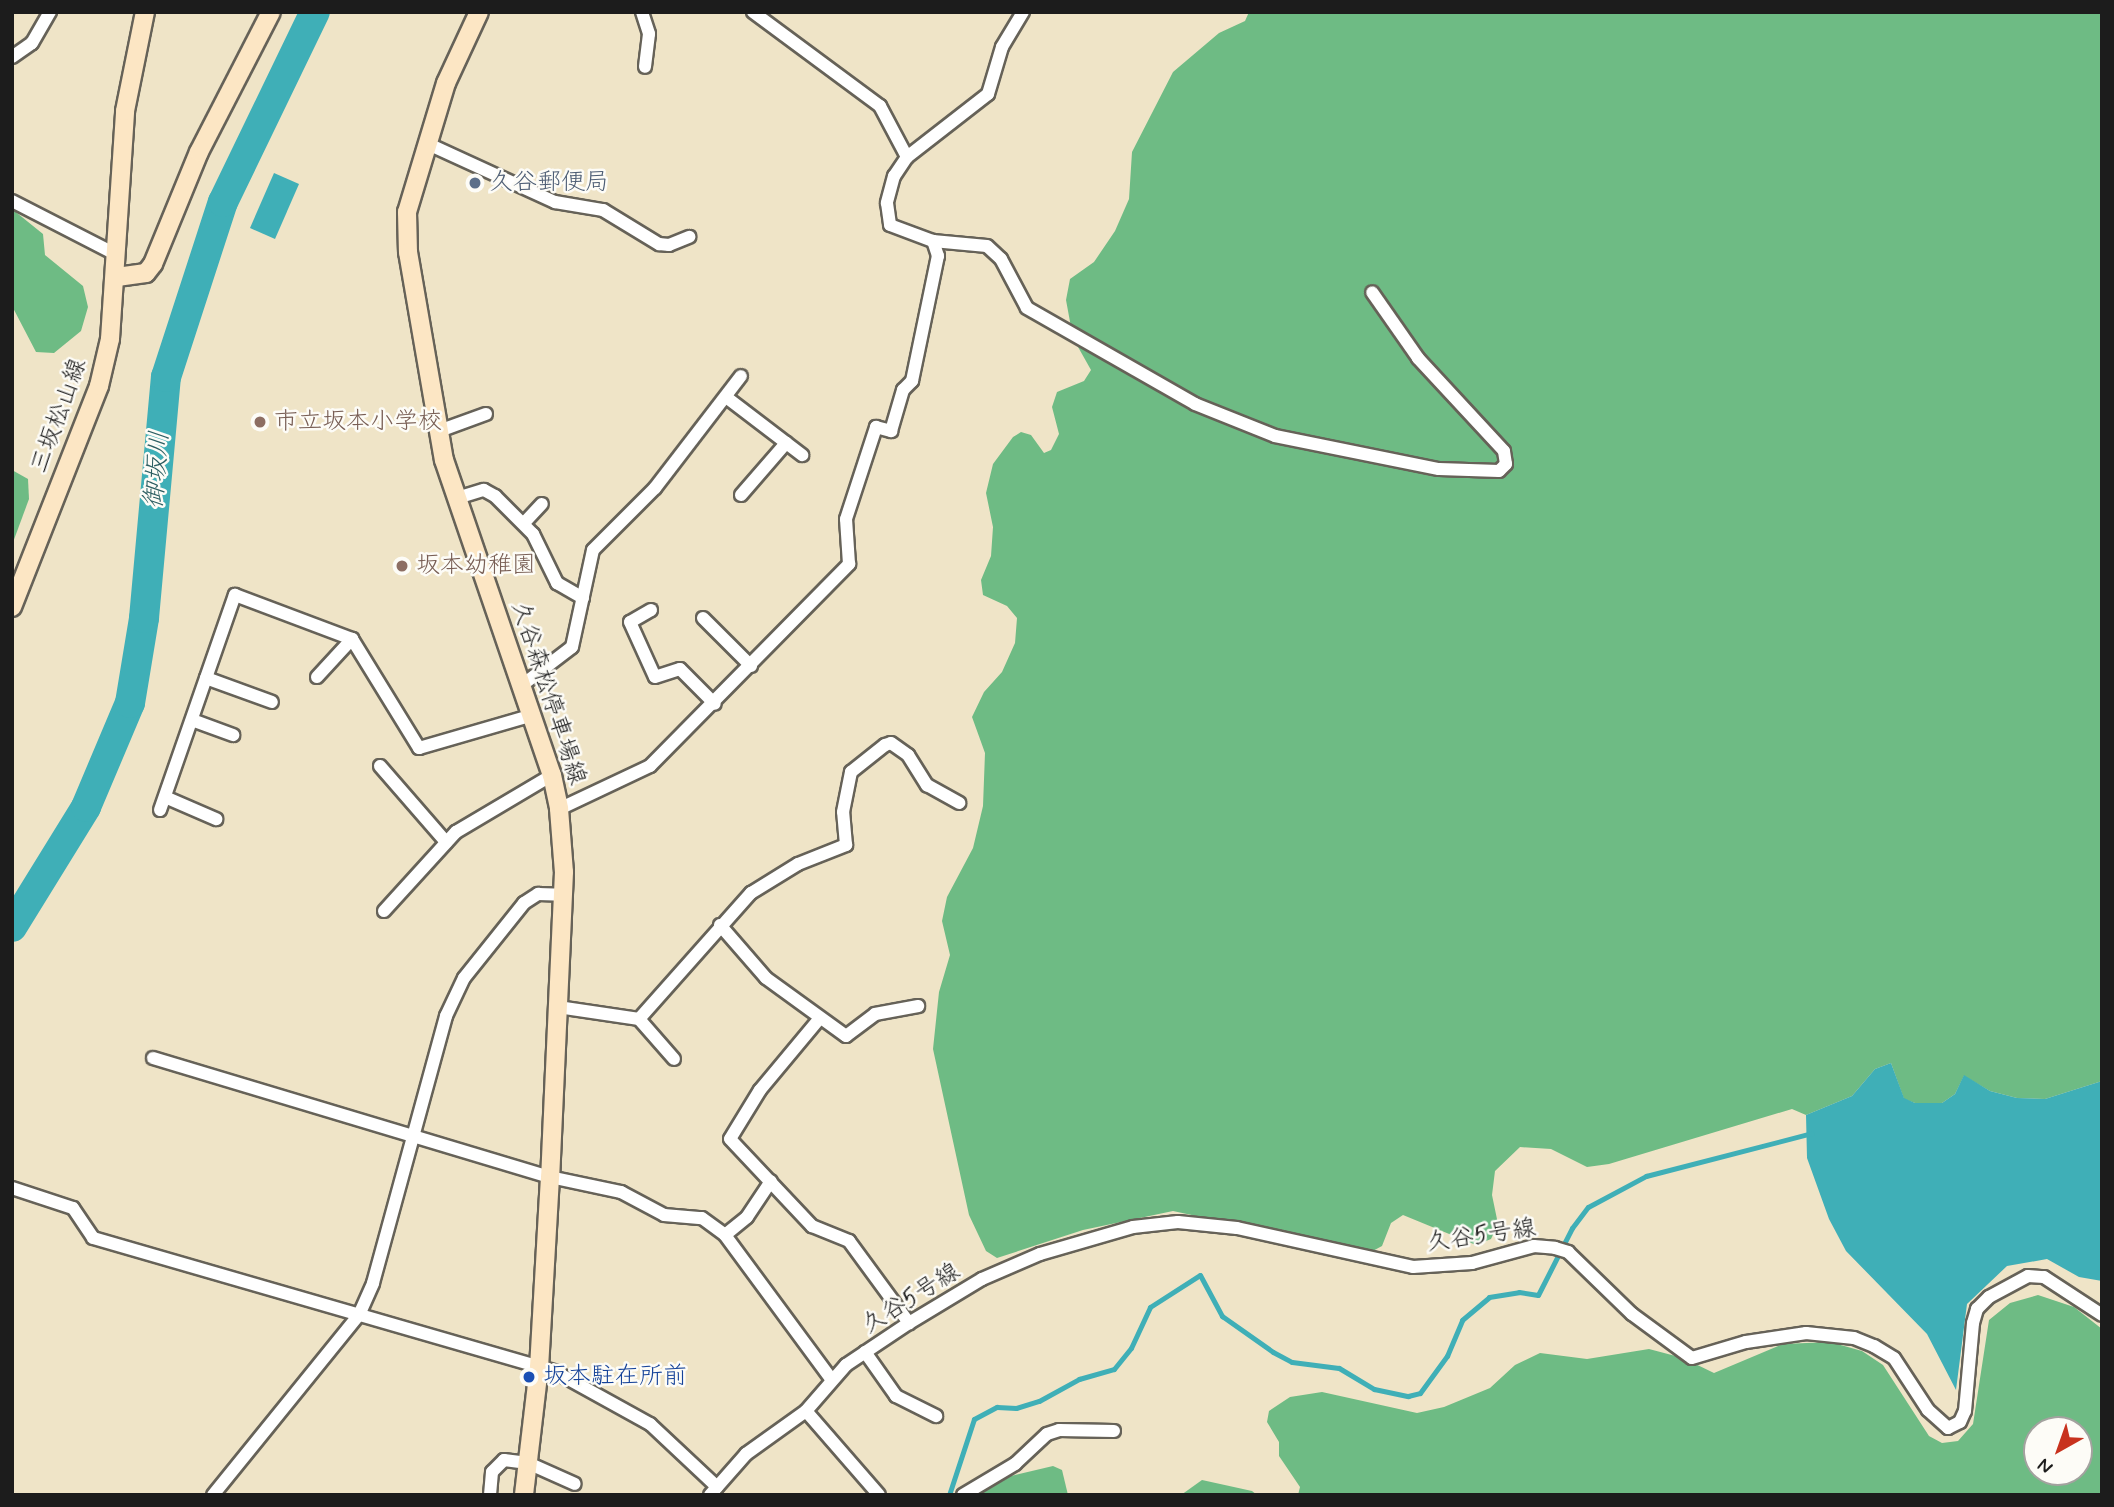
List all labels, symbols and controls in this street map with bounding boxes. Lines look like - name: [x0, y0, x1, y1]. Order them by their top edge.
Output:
- place label: 久谷郵便局: [489, 169, 609, 197]
- marker: 久谷郵便局: [467, 175, 483, 191]
- street label: 三坂松山線: [25, 355, 93, 477]
- place label: 市立坂本小学校: [274, 408, 442, 436]
- marker: 市立坂本小学校: [252, 414, 268, 430]
- water label: 御坂川: [139, 430, 177, 510]
- place label: 坂本幼稚園: [416, 552, 536, 580]
- marker: 坂本幼稚園: [394, 558, 410, 574]
- street label: 久谷森松停車場線: [505, 597, 591, 789]
- street label: 久谷5号線: [1424, 1214, 1538, 1258]
- street label: 久谷5号線: [857, 1258, 965, 1340]
- place label: 坂本駐在所前: [543, 1363, 687, 1391]
- marker: 坂本駐在所前: [521, 1369, 537, 1385]
- north arrow: [2023, 1416, 2093, 1486]
- text: N: [2033, 1452, 2058, 1480]

